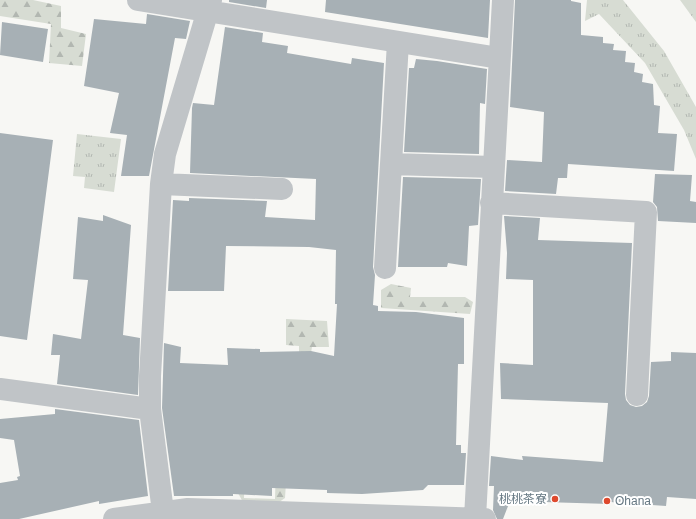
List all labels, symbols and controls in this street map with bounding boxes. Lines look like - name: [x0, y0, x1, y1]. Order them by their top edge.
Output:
- place label: 桃桃茶寮: [499, 492, 547, 506]
- marker: 桃桃茶寮: [550, 494, 560, 504]
- place label: Ohana: [615, 494, 651, 508]
- marker: Ohana: [602, 496, 612, 506]

